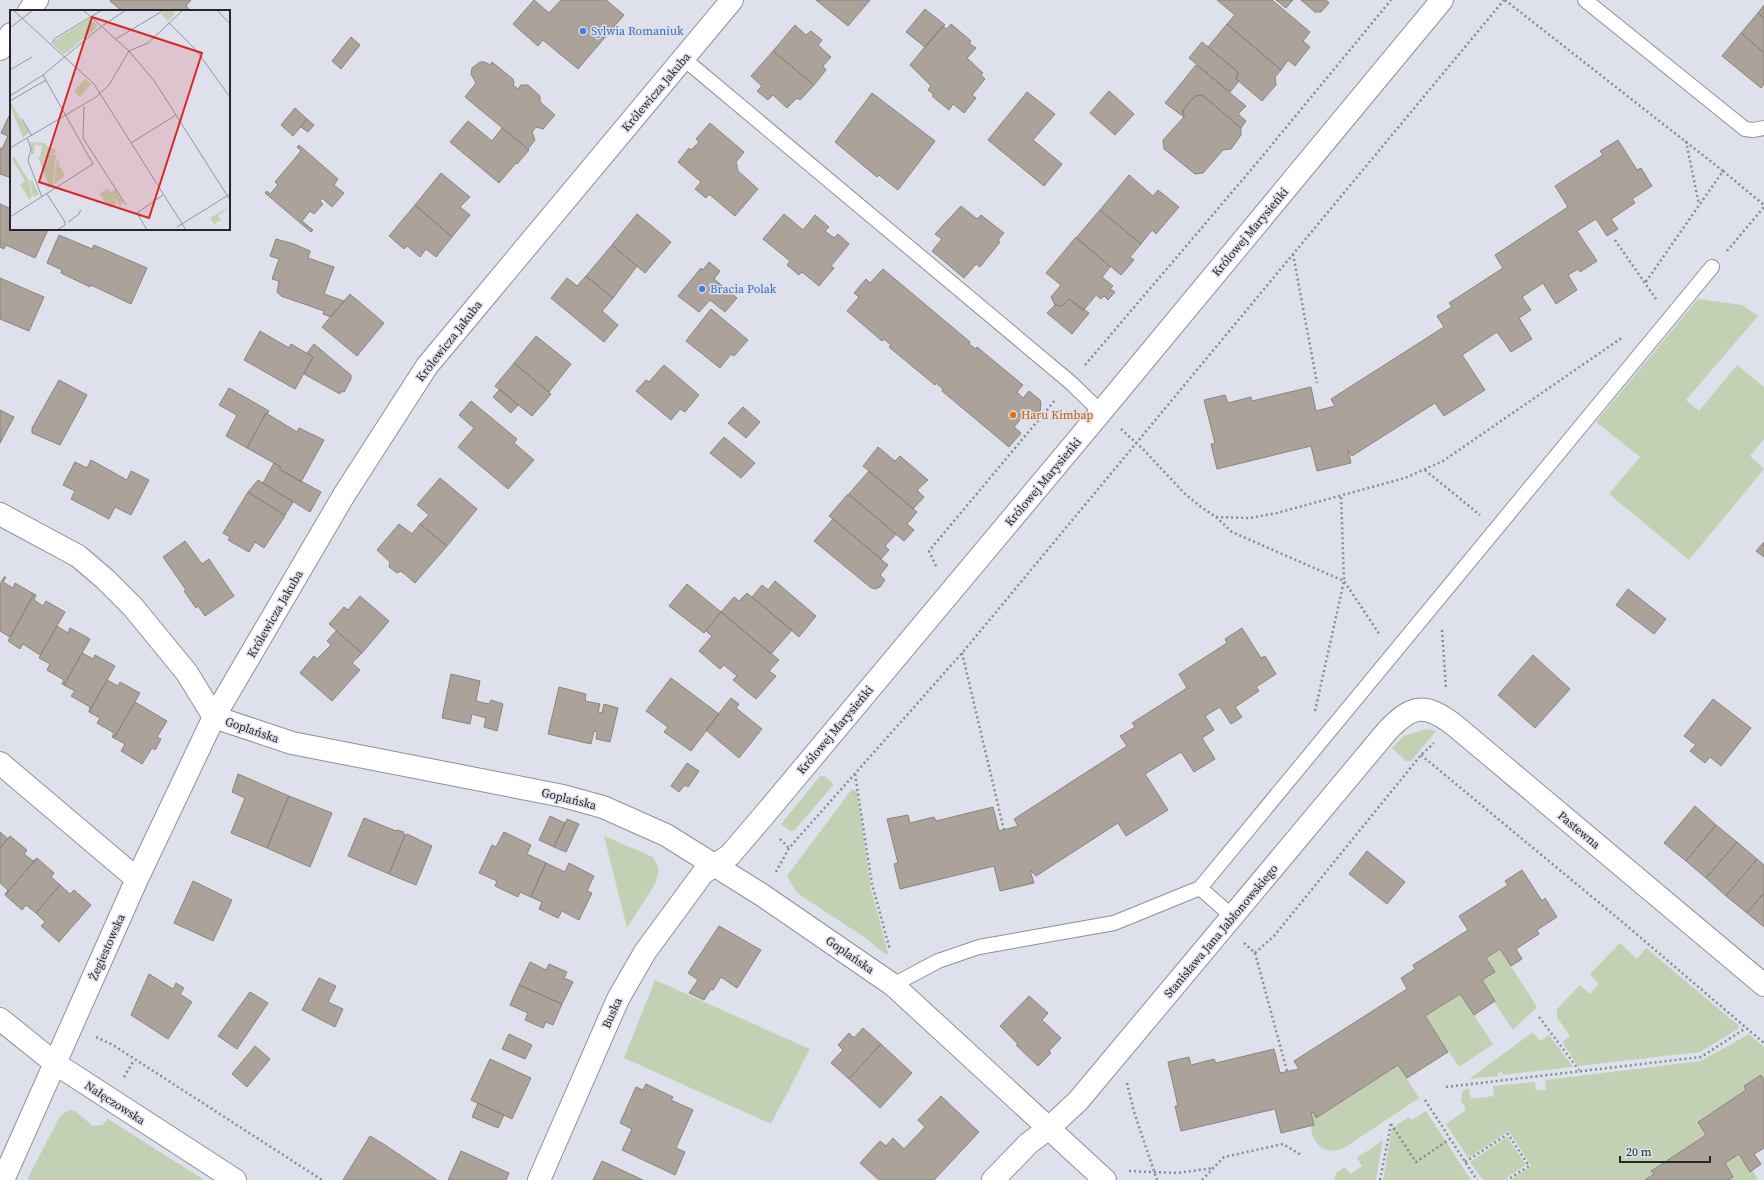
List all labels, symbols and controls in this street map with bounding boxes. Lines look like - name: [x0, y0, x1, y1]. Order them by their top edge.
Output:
- inset map: [10, 10, 230, 230]
- place label: Sylwia Romaniuk: [591, 23, 684, 39]
- marker: Sylwia Romaniuk: [578, 26, 588, 36]
- street label: Królewicza Jakuba: [618, 48, 694, 135]
- street label: Królowej Marysieńki: [1208, 184, 1292, 280]
- place label: Bracia Polak: [710, 281, 777, 297]
- marker: Bracia Polak: [697, 284, 707, 294]
- street label: Królewicza Jakuba: [412, 296, 486, 385]
- place label: Haru Kimbap: [1021, 407, 1093, 423]
- marker: Haru Kimbap: [1008, 410, 1018, 420]
- street label: Królowej Marysieńki: [1001, 434, 1085, 530]
- street label: Królewicza Jakuba: [243, 566, 307, 661]
- street label: Królowej Marysieńki: [793, 682, 877, 778]
- street label: Goplańska: [223, 713, 282, 747]
- street label: Goplańska: [540, 784, 599, 814]
- street label: Pastewna: [1554, 808, 1604, 853]
- street label: Stanisława Jana Jabłonowskiego: [1160, 861, 1282, 1001]
- street label: Żegiestowska: [85, 910, 129, 983]
- street label: Goplańska: [822, 932, 878, 978]
- street label: Buska: [598, 994, 626, 1031]
- street label: Nałęczowska: [82, 1077, 149, 1129]
- scale bar: [1620, 1138, 1710, 1164]
- text: 20 m: [1626, 1144, 1652, 1160]

